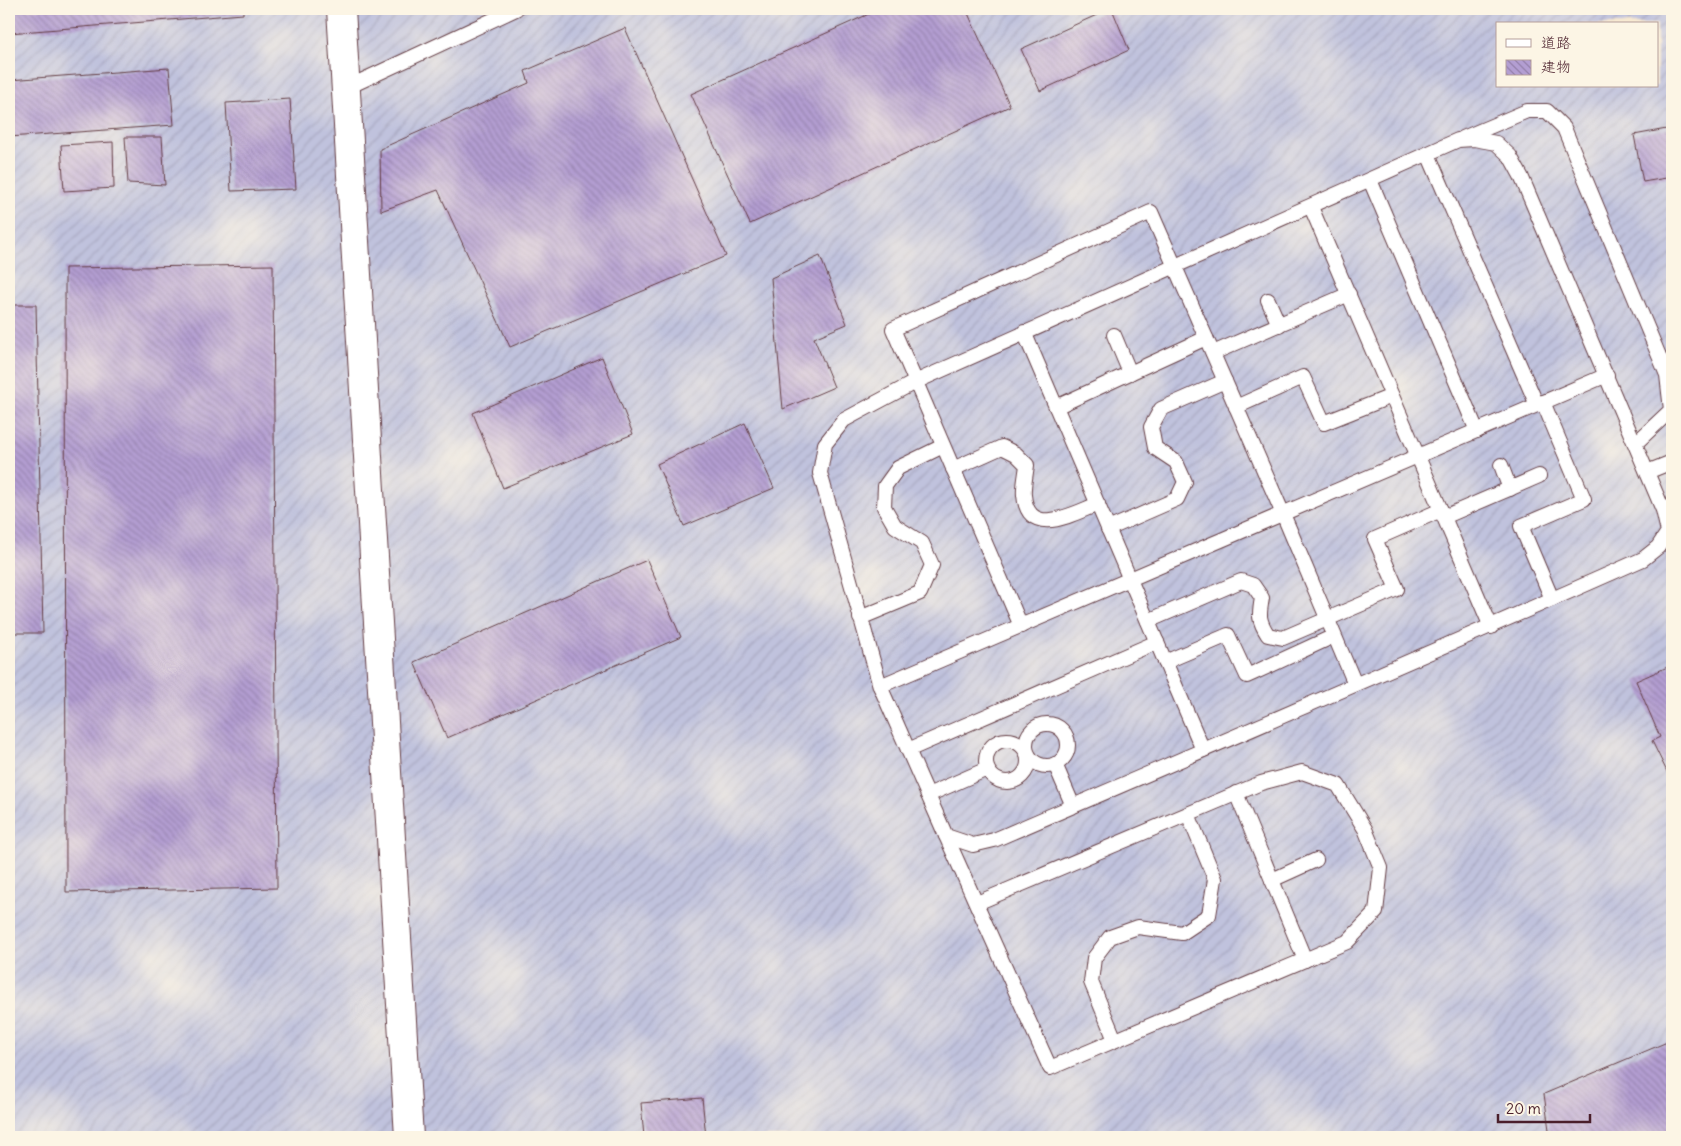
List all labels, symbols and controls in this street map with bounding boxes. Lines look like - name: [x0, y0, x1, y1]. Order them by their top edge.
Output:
- legend: [1496, 22, 1658, 88]
- text: 道路: [1541, 33, 1571, 52]
- text: 建物: [1541, 57, 1571, 76]
- scale bar: [1498, 1091, 1591, 1123]
- text: 20 m: [1506, 1099, 1541, 1118]

